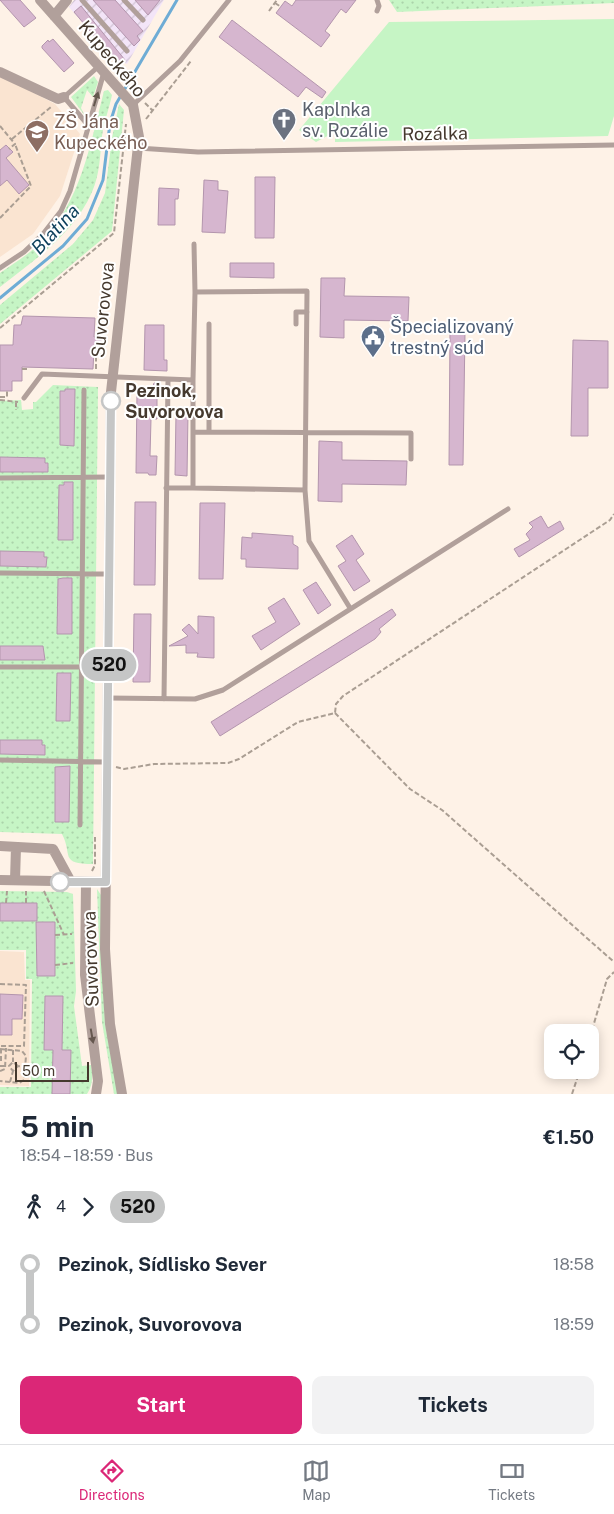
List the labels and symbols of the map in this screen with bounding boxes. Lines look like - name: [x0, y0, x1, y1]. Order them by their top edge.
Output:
- street label: Kupeckého: [74, 16, 150, 101]
- one-way arrow: [93, 91, 101, 106]
- place label: Kaplnka sv. Rozálie: [302, 99, 388, 141]
- church icon: Kaplnka sv. Rozálie: [271, 107, 297, 141]
- place label: ZŠ Jána Kupeckého: [54, 111, 147, 153]
- school or university icon: ZŠ Jána Kupeckého: [24, 119, 50, 153]
- street label: Rozálka: [402, 122, 468, 145]
- water label: Blatina: [26, 200, 84, 258]
- street label: Suvorovova: [87, 261, 118, 359]
- place label: Špecializovaný trestný súd: [390, 316, 514, 358]
- public building icon: Špecializovaný trestný súd: [360, 324, 386, 358]
- place label: Pezinok, Suvorovova: [125, 380, 224, 422]
- marker: Pezinok, Suvorovova: [101, 391, 121, 411]
- line badge: 520: [80, 649, 138, 681]
- unlabelled marker: [50, 872, 70, 892]
- street label: Suvorovova: [78, 911, 103, 1007]
- one-way arrow: [89, 1028, 97, 1044]
- scale bar: [15, 1059, 89, 1082]

